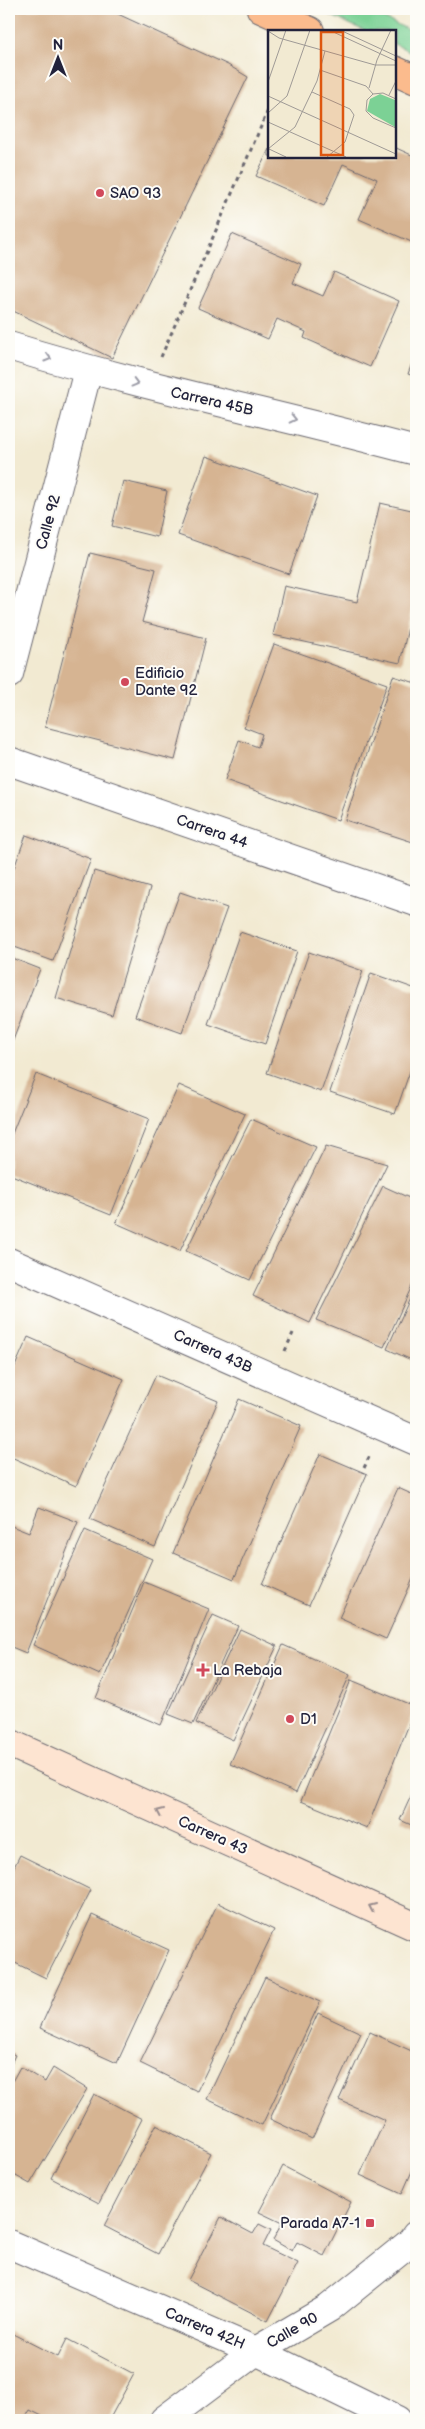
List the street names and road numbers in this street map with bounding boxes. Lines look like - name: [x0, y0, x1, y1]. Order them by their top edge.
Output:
- street label: Carrera 45B: [169, 383, 255, 420]
- street label: Calle 92: [32, 492, 65, 552]
- street label: Carrera 44: [174, 810, 250, 853]
- street label: Carrera 43B: [170, 1326, 255, 1377]
- street label: Carrera 43: [175, 1812, 251, 1859]
- street label: Carrera 42H: [162, 2303, 248, 2354]
- street label: Calle 90: [263, 2308, 321, 2353]

